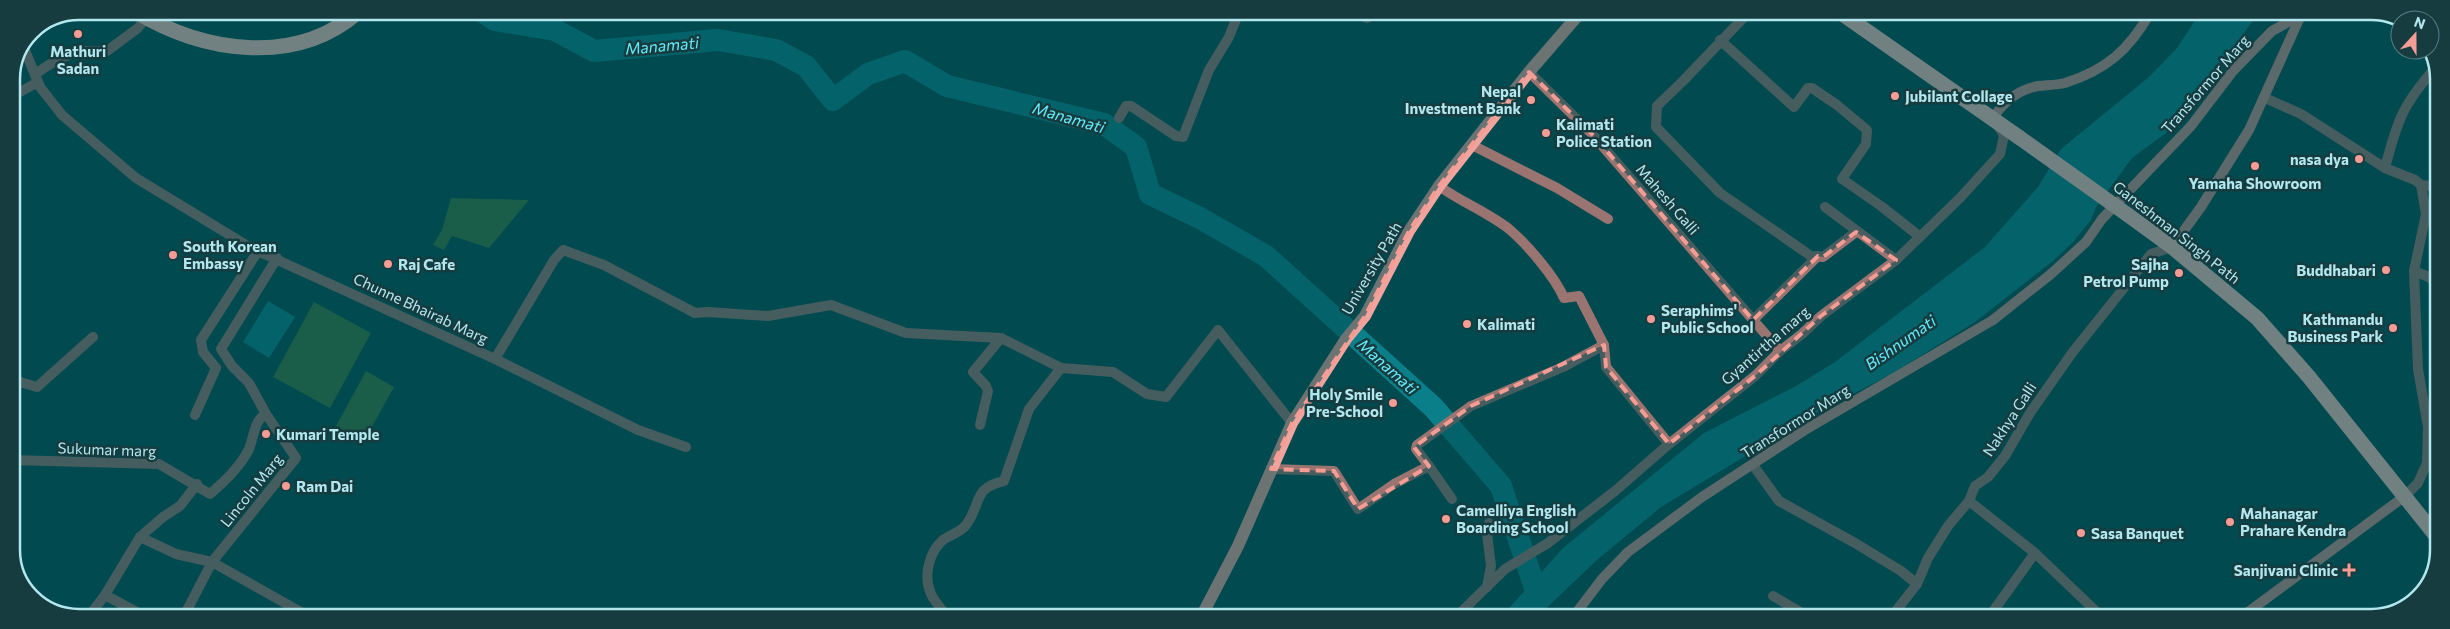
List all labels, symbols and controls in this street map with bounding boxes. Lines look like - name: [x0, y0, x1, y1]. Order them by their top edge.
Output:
- north arrow: [2390, 10, 2440, 60]
- text: N: [2412, 13, 2428, 32]
- marker: Mathuri Sadan: [72, 28, 84, 40]
- street label: Transformor Marg: [2157, 31, 2253, 137]
- water label: Manamati: [624, 32, 701, 58]
- place label: Mathuri Sadan: [50, 42, 106, 77]
- place label: Nepal Investment Bank: [1405, 82, 1521, 117]
- place label: Jubilant Collage: [1905, 87, 2013, 105]
- marker: Jubilant Collage: [1889, 90, 1901, 102]
- marker: Nepal Investment Bank: [1525, 94, 1537, 106]
- water label: Manamati: [1031, 98, 1108, 137]
- place label: Kalimati Police Station: [1556, 115, 1652, 150]
- marker: Kalimati Police Station: [1540, 127, 1552, 139]
- place label: nasa dya: [2290, 150, 2349, 168]
- marker: nasa dya: [2353, 153, 2365, 165]
- street label: Mahesh Galli: [1633, 160, 1703, 238]
- marker: Yamaha Showroom: [2249, 160, 2261, 172]
- place label: Yamaha Showroom: [2189, 174, 2321, 192]
- street label: Ganeshman Singh Path: [2110, 177, 2244, 287]
- street label: University Path: [1337, 218, 1405, 318]
- place label: South Korean Embassy: [183, 237, 277, 272]
- marker: South Korean Embassy: [167, 249, 179, 261]
- place label: Raj Cafe: [398, 255, 455, 273]
- place label: Sajha Petrol Pump: [2083, 255, 2169, 290]
- marker: Raj Cafe: [382, 258, 394, 270]
- place label: Buddhabari: [2296, 261, 2376, 279]
- marker: Buddhabari: [2380, 264, 2392, 276]
- marker: Sajha Petrol Pump: [2173, 267, 2185, 279]
- street label: Chunne Bhairab Marg: [351, 269, 491, 347]
- place label: Seraphims' Public School: [1661, 301, 1754, 336]
- street label: Gyantirtha marg: [1717, 302, 1813, 388]
- water label: Bishnumati: [1861, 310, 1940, 373]
- place label: Kathmandu Business Park: [2288, 310, 2383, 345]
- marker: Seraphims' Public School: [1645, 313, 1657, 325]
- place label: Kalimati: [1477, 315, 1535, 333]
- marker: Kalimati: [1461, 318, 1473, 330]
- marker: Kathmandu Business Park: [2387, 322, 2399, 334]
- water label: Manamati: [1354, 334, 1423, 398]
- street label: Nakhya Galli: [1978, 379, 2040, 459]
- street label: Transformor Marg: [1737, 380, 1853, 462]
- place label: Holy Smile Pre-School: [1306, 385, 1383, 420]
- marker: Holy Smile Pre-School: [1387, 397, 1399, 409]
- place label: Kumari Temple: [276, 425, 380, 443]
- marker: Kumari Temple: [260, 428, 272, 440]
- street label: Sukumar marg: [57, 438, 157, 460]
- street label: Lincoln Marg: [216, 450, 286, 530]
- place label: Ram Dai: [296, 477, 353, 495]
- marker: Ram Dai: [280, 480, 292, 492]
- place label: Camelliya English Boarding School: [1456, 501, 1576, 536]
- place label: Mahanagar Prahare Kendra: [2240, 504, 2346, 539]
- marker: Camelliya English Boarding School: [1440, 513, 1452, 525]
- marker: Mahanagar Prahare Kendra: [2224, 516, 2236, 528]
- place label: Sasa Banquet: [2091, 524, 2184, 542]
- marker: Sasa Banquet: [2075, 527, 2087, 539]
- place label: Sanjivani Clinic: [2234, 561, 2338, 579]
- marker: Sanjivani Clinic: [2342, 563, 2356, 577]

